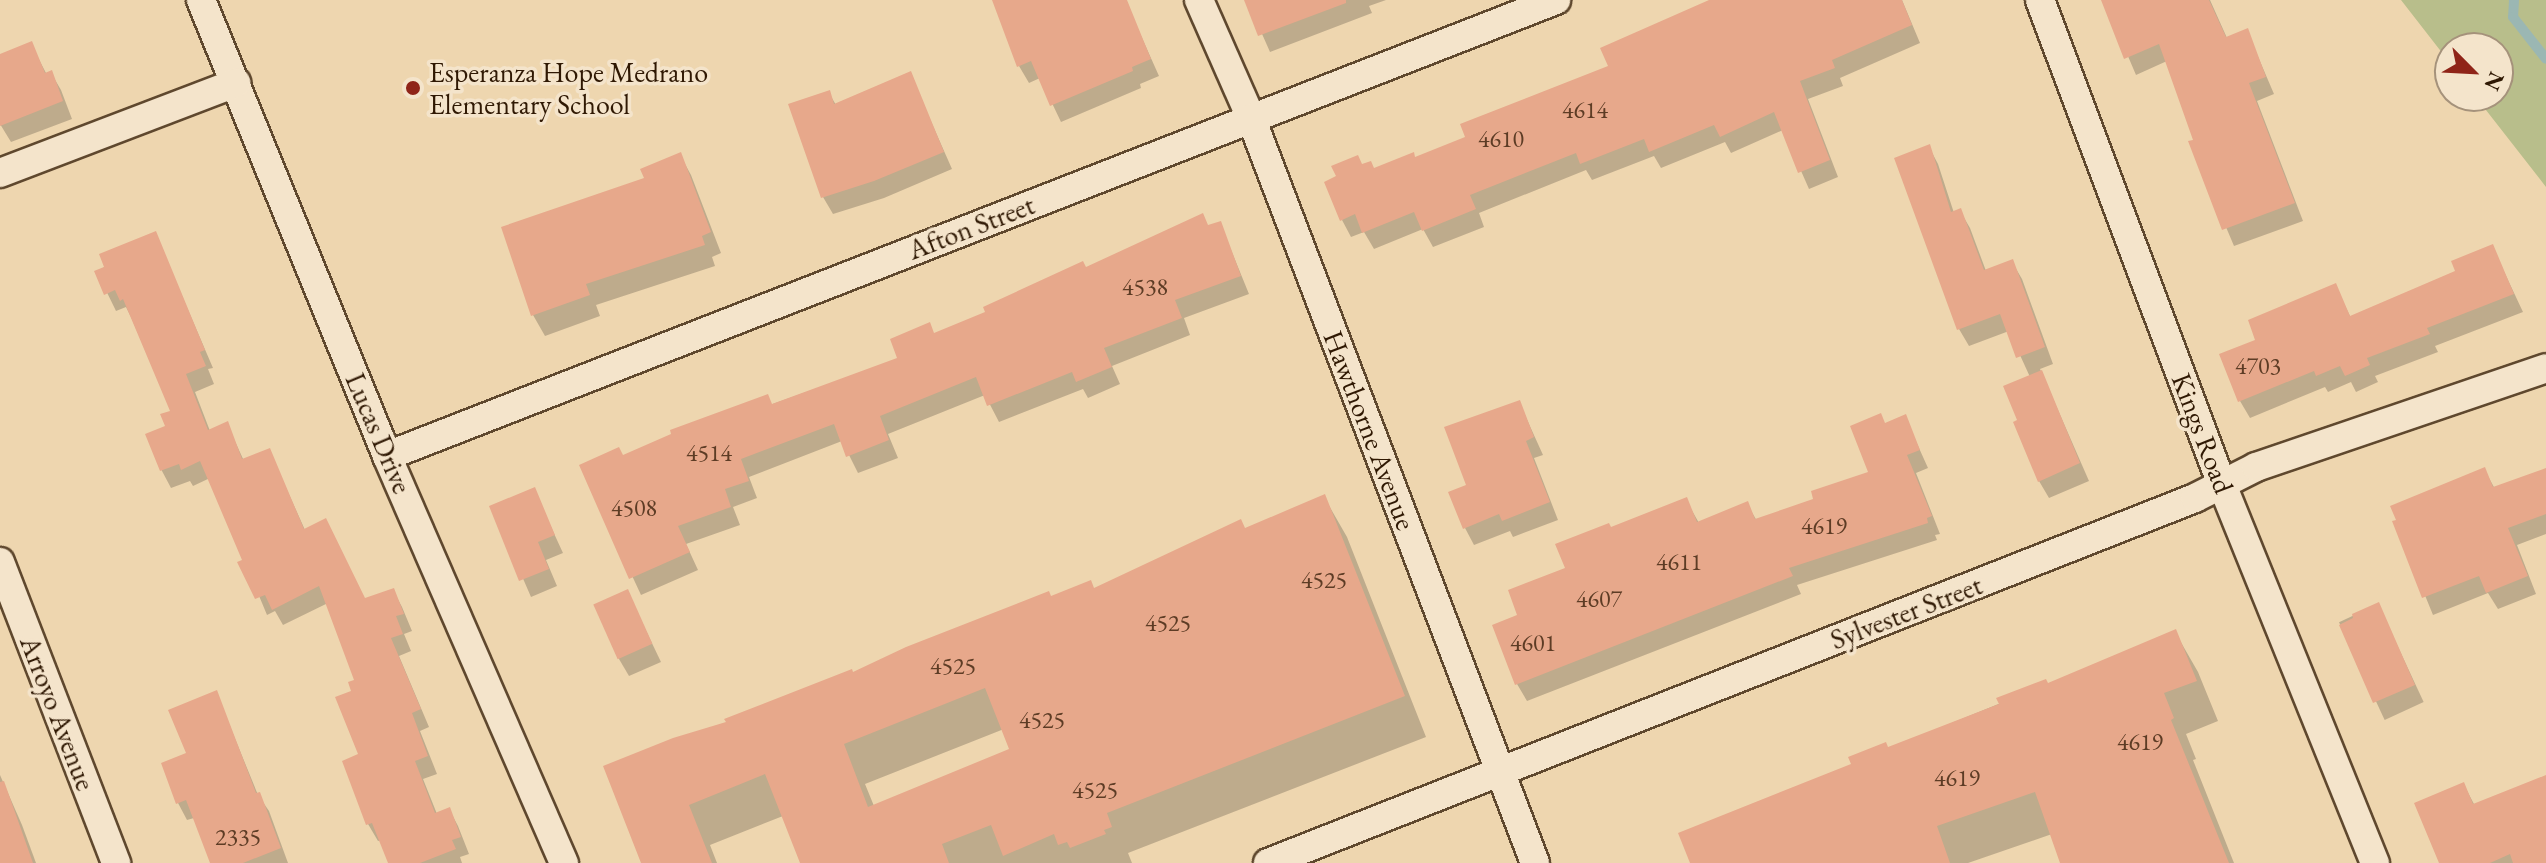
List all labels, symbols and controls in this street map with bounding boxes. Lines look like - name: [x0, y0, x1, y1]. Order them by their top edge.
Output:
- north arrow: [2434, 32, 2514, 112]
- place label: Esperanza Hope Medrano Elementary School: [429, 55, 708, 121]
- text: N: [2478, 67, 2511, 95]
- marker: Esperanza Hope Medrano Elementary School: [404, 79, 422, 97]
- house number: 4614: [1562, 96, 1608, 124]
- house number: 4610: [1478, 125, 1524, 153]
- street label: Afton Street: [903, 188, 1039, 266]
- house number: 4538: [1122, 273, 1168, 301]
- street label: Hawthorne Avenue: [1317, 326, 1423, 534]
- house number: 4703: [2235, 352, 2281, 380]
- street label: Lucas Drive: [339, 368, 419, 498]
- street label: Kings Road: [2165, 368, 2241, 498]
- house number: 4514: [686, 439, 732, 467]
- house number: 4508: [611, 494, 657, 522]
- house number: 4619: [1801, 512, 1847, 540]
- house number: 4611: [1656, 548, 1702, 576]
- house number: 4525: [1301, 566, 1347, 594]
- street label: Sylvester Street: [1825, 568, 1987, 656]
- house number: 4607: [1576, 585, 1622, 613]
- house number: 4525: [1145, 609, 1191, 637]
- house number: 4601: [1510, 629, 1556, 657]
- street label: Arroyo Avenue: [13, 631, 103, 795]
- house number: 4525: [930, 652, 976, 680]
- house number: 4525: [1019, 706, 1065, 734]
- house number: 4619: [2117, 728, 2163, 756]
- house number: 4619: [1934, 764, 1980, 792]
- house number: 4525: [1072, 776, 1118, 804]
- house number: 2335: [215, 823, 261, 851]

